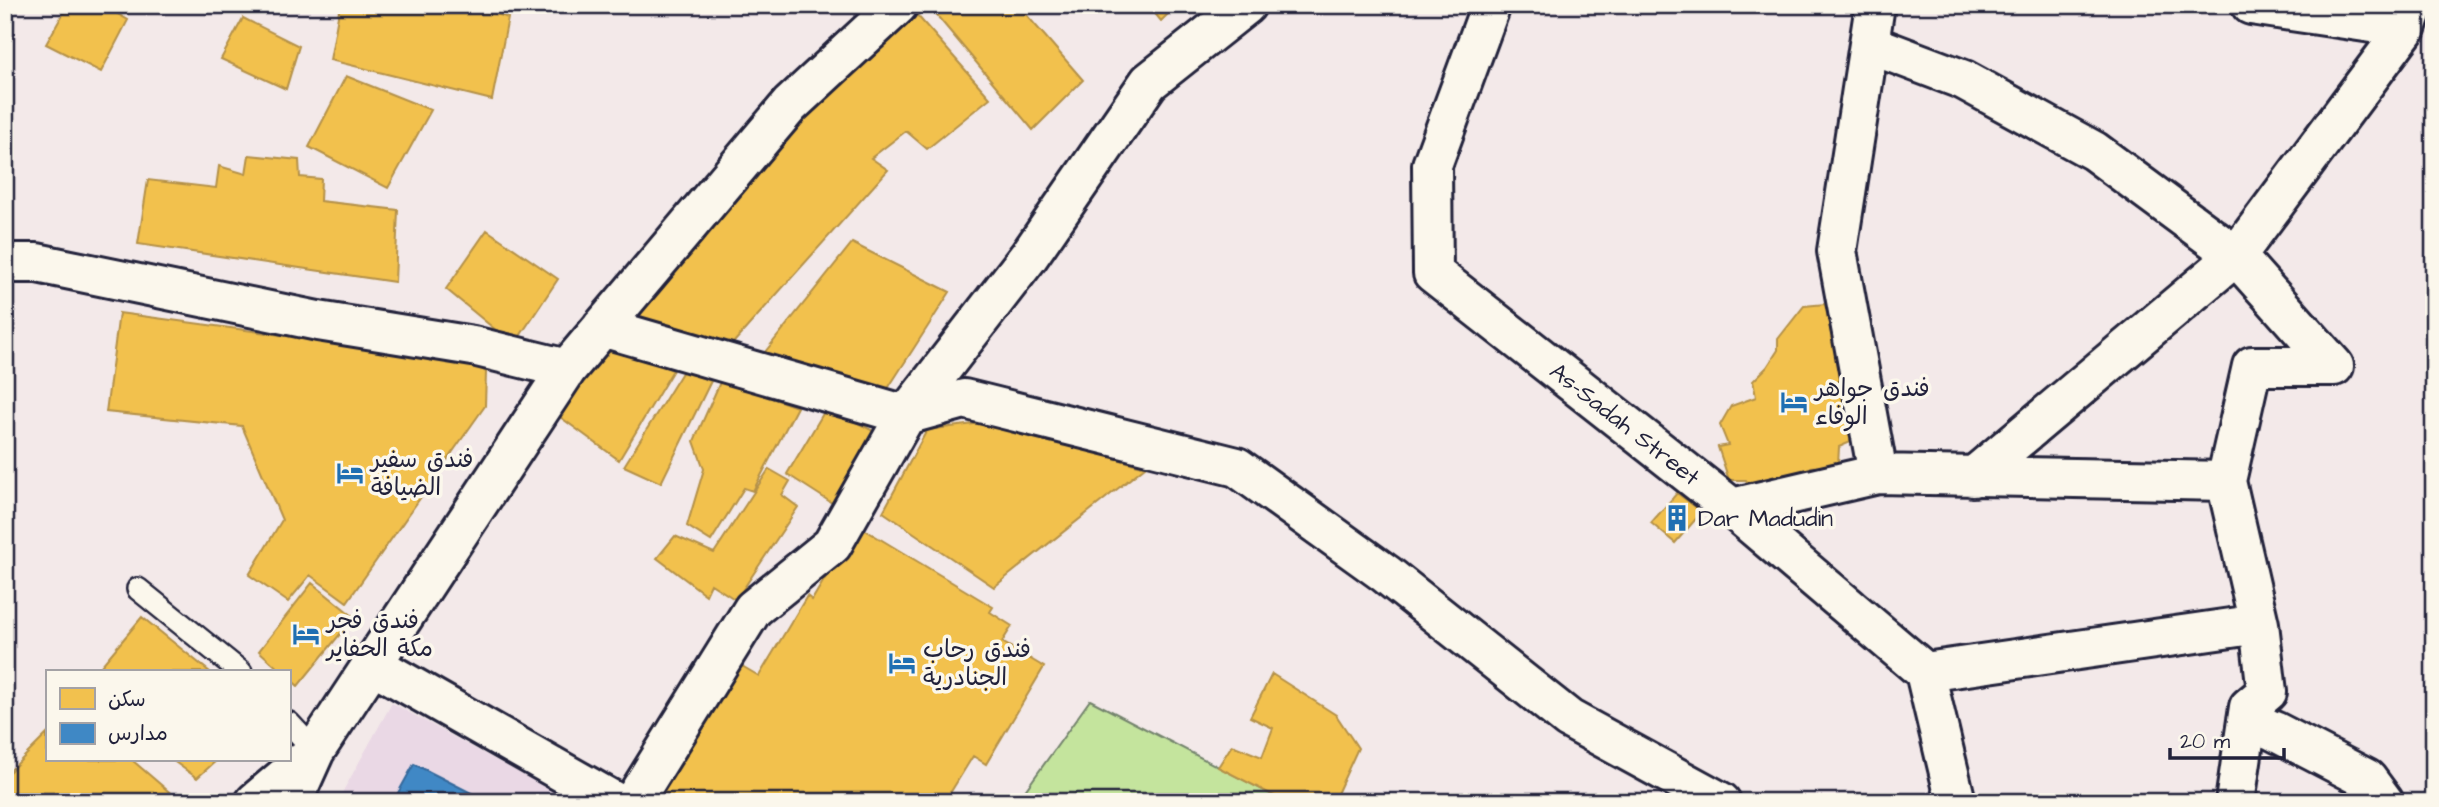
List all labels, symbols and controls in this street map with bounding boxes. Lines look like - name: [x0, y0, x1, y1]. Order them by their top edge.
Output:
- street label: As-Sadah Street: [1542, 355, 1707, 495]
- place label: فندق جواهر الوفاء: [1813, 372, 1930, 434]
- hotel icon: فندق جواهر الوفاء: [1779, 387, 1809, 417]
- place label: فندق سفير الضيافة: [369, 443, 474, 505]
- hotel icon: فندق سفير الضيافة: [335, 458, 365, 488]
- place label: Dar Madudin: [1698, 502, 1833, 536]
- building icon: Dar Madudin: [1662, 503, 1692, 533]
- place label: فندق فجر مكة الحفاير: [325, 604, 433, 666]
- hotel icon: فندق فجر مكة الحفاير: [291, 619, 321, 649]
- place label: فندق رحاب الجنادرية: [923, 633, 1031, 695]
- hotel icon: فندق رحاب الجنادرية: [887, 648, 917, 678]
- legend: [46, 670, 290, 762]
- text: سكن: [108, 685, 146, 714]
- scale bar: [2170, 716, 2283, 760]
- text: مدارس: [108, 719, 168, 748]
- text: 20 m: [2180, 727, 2231, 756]

